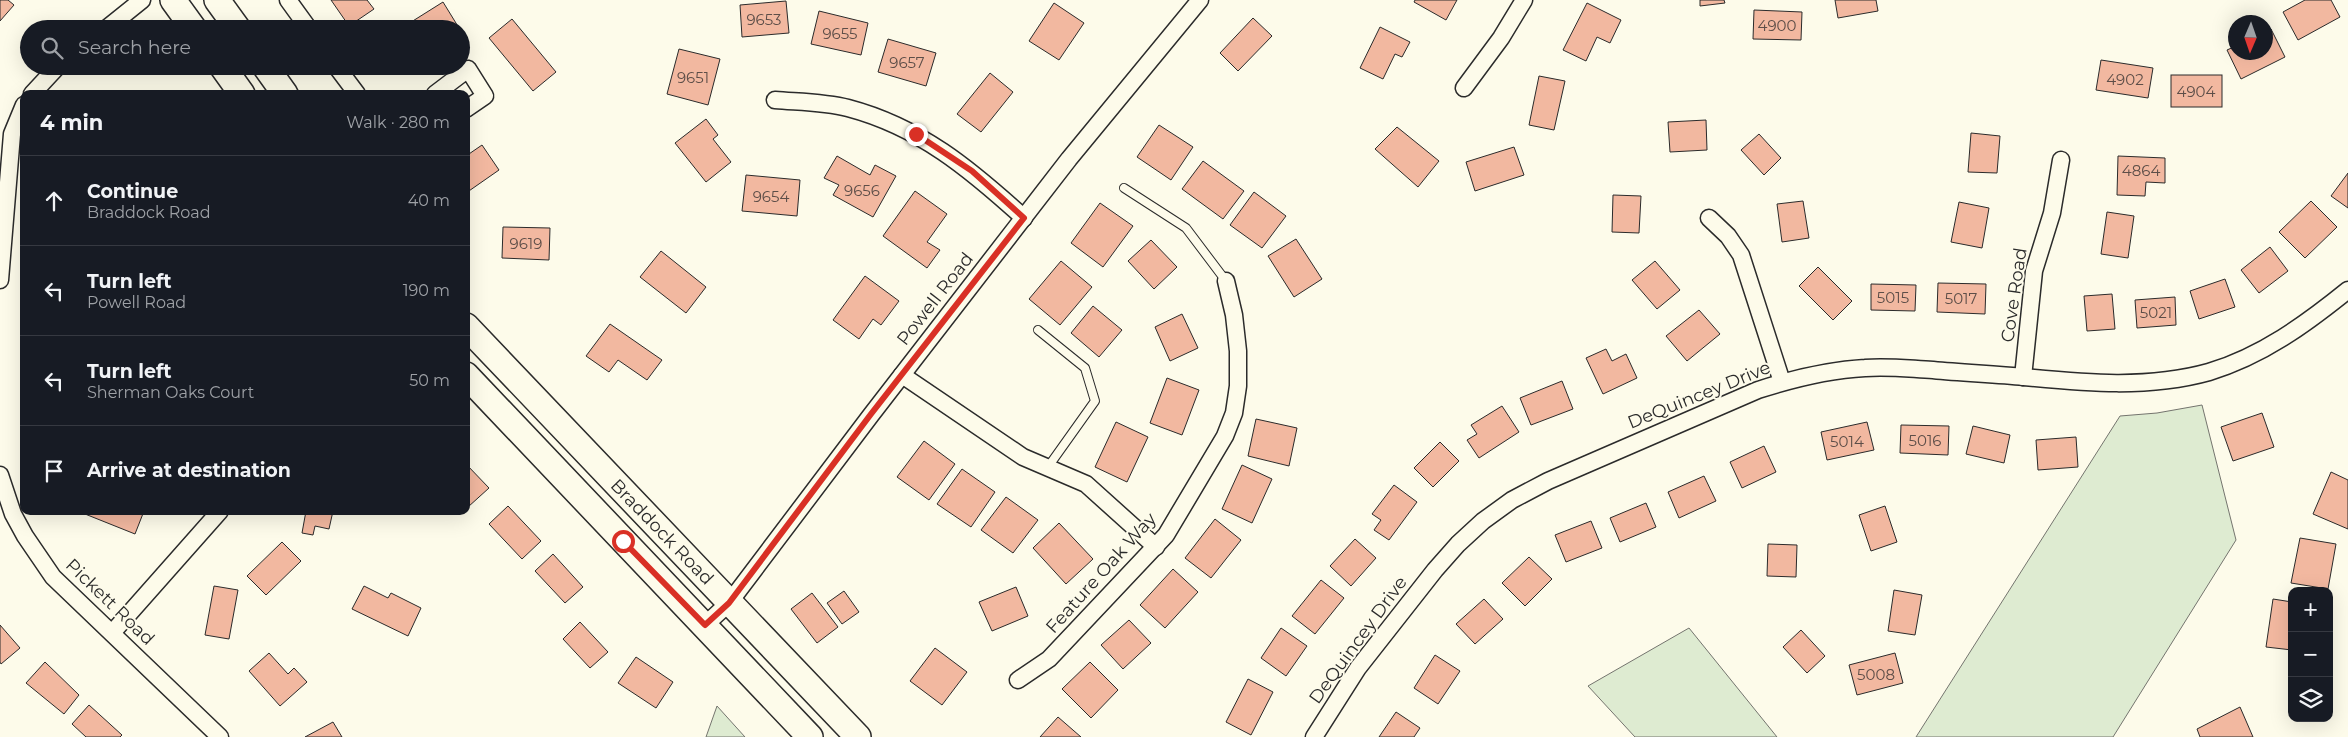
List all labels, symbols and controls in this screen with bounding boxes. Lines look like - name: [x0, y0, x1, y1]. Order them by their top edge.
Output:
- house number: 9653: [746, 10, 782, 29]
- north arrow: [2228, 15, 2273, 60]
- house number: 4900: [1758, 16, 1796, 35]
- search box: [20, 20, 470, 75]
- house number: 9655: [822, 24, 858, 43]
- icon: search: [38, 34, 66, 62]
- text: Search here: [78, 36, 191, 59]
- house number: 9657: [889, 53, 925, 72]
- house number: 9651: [677, 68, 709, 87]
- house number: 4902: [2106, 70, 2144, 89]
- house number: 4904: [2177, 82, 2215, 101]
- text: 4 min: [40, 110, 103, 135]
- text: Walk · 280 m: [346, 113, 450, 132]
- route end: [905, 123, 928, 146]
- house number: 4864: [2122, 161, 2160, 180]
- text: Continue: [87, 180, 178, 203]
- house number: 9656: [844, 181, 880, 200]
- icon: ahead: [40, 187, 68, 215]
- house number: 9654: [753, 187, 789, 206]
- text: 40 m: [408, 191, 450, 210]
- text: Braddock Road: [87, 203, 210, 222]
- house number: 9619: [510, 234, 542, 253]
- street label: Cove Road: [1996, 246, 2032, 344]
- street label: Powell Road: [892, 248, 978, 350]
- text: Turn left: [87, 270, 172, 293]
- icon: left: [40, 277, 68, 305]
- text: 190 m: [403, 281, 450, 300]
- house number: 5015: [1877, 288, 1909, 307]
- house number: 5017: [1945, 289, 1977, 308]
- text: Powell Road: [87, 293, 186, 312]
- house number: 5021: [2140, 303, 2172, 322]
- street label: DeQuincey Drive: [1624, 356, 1774, 434]
- text: Turn left: [87, 360, 172, 383]
- icon: left: [40, 367, 68, 395]
- text: 50 m: [409, 371, 450, 390]
- text: Sherman Oaks Court: [87, 383, 254, 402]
- house number: 5016: [1909, 431, 1941, 450]
- house number: 5014: [1830, 432, 1864, 451]
- icon: arrive: [40, 457, 68, 485]
- text: Arrive at destination: [87, 459, 291, 482]
- street label: Braddock Road: [606, 474, 718, 590]
- street label: Feature Oak Way: [1041, 508, 1161, 638]
- route start: [612, 530, 635, 553]
- street label: Pickett Road: [61, 554, 159, 650]
- street label: DeQuincey Drive: [1304, 572, 1412, 708]
- map controls: [2288, 587, 2333, 722]
- button: +: [2288, 587, 2333, 632]
- button: −: [2288, 632, 2333, 677]
- house number: 5008: [1857, 665, 1895, 684]
- button: layers: [2288, 677, 2333, 722]

